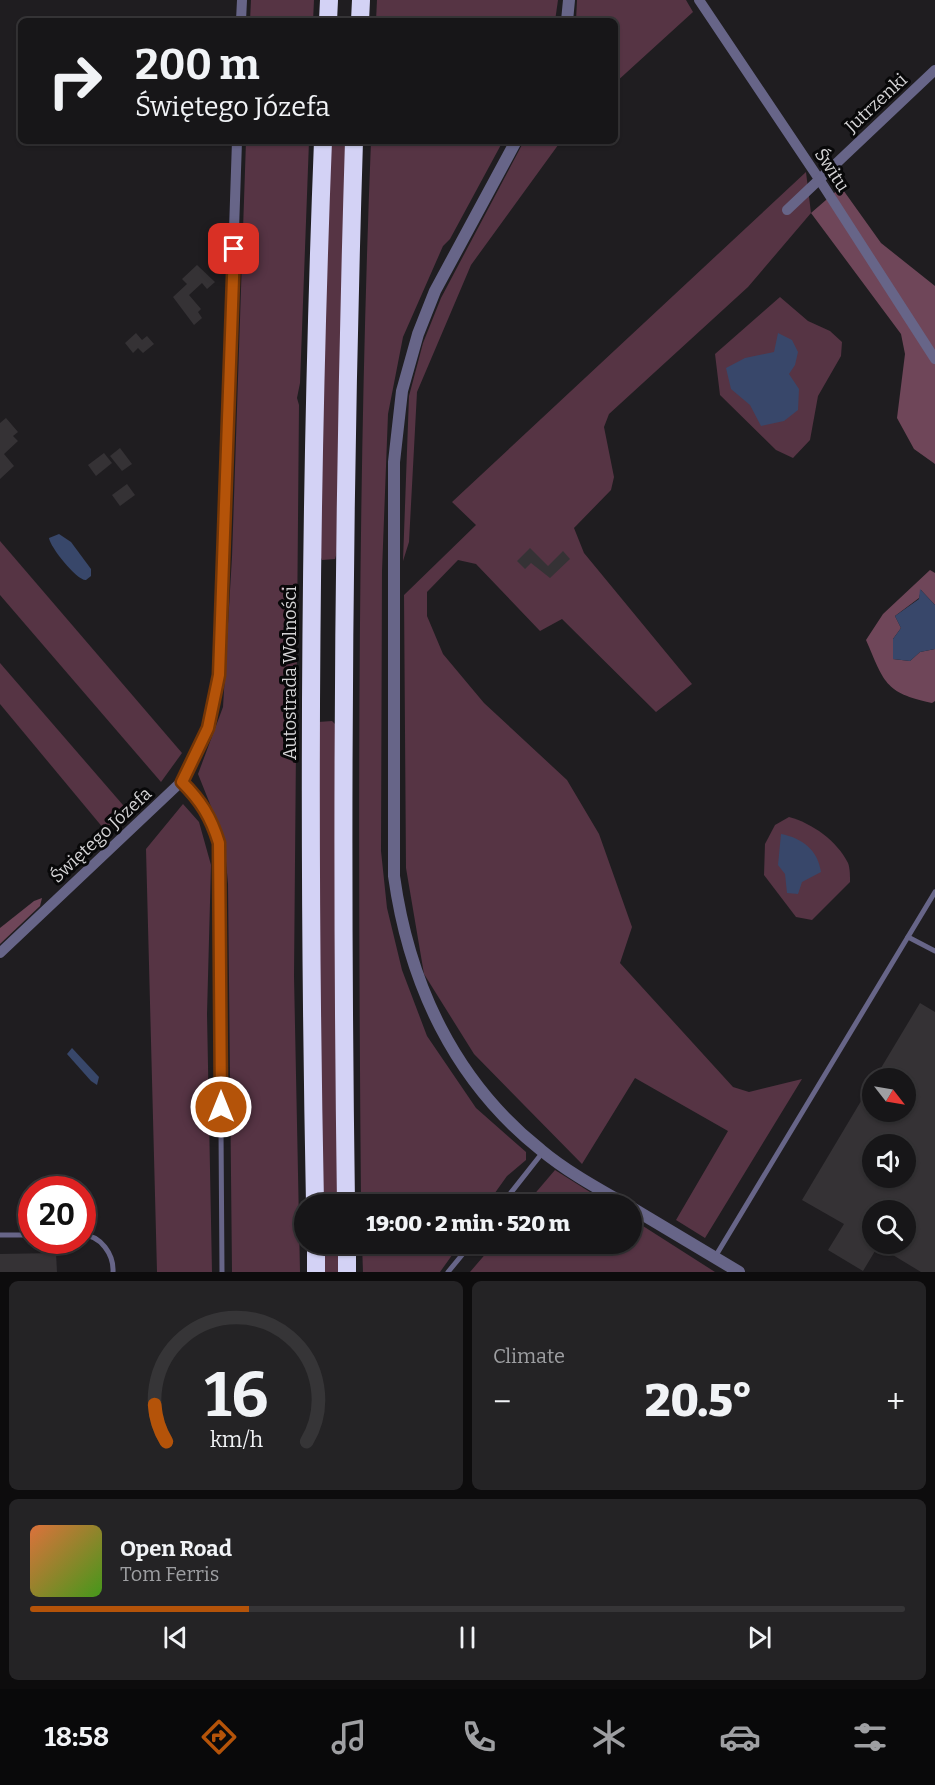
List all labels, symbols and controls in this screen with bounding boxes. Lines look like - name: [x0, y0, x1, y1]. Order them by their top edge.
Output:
- text: 200 m: [135, 40, 260, 90]
- icon: right: [36, 42, 114, 120]
- street label: Jutrzenki: [840, 69, 911, 138]
- text: Świętego Józefa: [135, 91, 330, 123]
- street label: Świtu: [810, 144, 854, 196]
- pin: [208, 223, 259, 274]
- icon: arrive: [217, 232, 250, 265]
- street label: Autostrada Wolności: [279, 586, 301, 760]
- street label: Świętego Józefa: [46, 782, 156, 887]
- north arrow: [862, 1068, 916, 1122]
- map controls: [862, 1068, 916, 1254]
- position arrow: [189, 1075, 253, 1139]
- button: sound: [862, 1134, 916, 1188]
- speed limit sign: 20: [18, 1176, 96, 1254]
- button: search: [862, 1200, 916, 1254]
- text: 19:00 · 2 min · 520 m: [366, 1210, 570, 1237]
- text: Climate: [493, 1344, 565, 1368]
- text: 16: [204, 1358, 268, 1433]
- text: 20.5°: [645, 1374, 753, 1428]
- text: −: [493, 1382, 511, 1422]
- text: +: [886, 1382, 905, 1422]
- text: km/h: [209, 1428, 263, 1454]
- text: Open Road: [120, 1535, 232, 1562]
- text: Tom Ferris: [120, 1562, 219, 1586]
- icon: previous: [159, 1621, 192, 1654]
- icon: pause: [451, 1621, 484, 1654]
- icon: next: [743, 1621, 776, 1654]
- icon: directions: [198, 1716, 240, 1758]
- icon: music: [328, 1716, 370, 1758]
- icon: phone: [458, 1716, 500, 1758]
- icon: climate: [588, 1716, 630, 1758]
- icon: car: [719, 1716, 761, 1758]
- icon: filters: [849, 1716, 891, 1758]
- text: 18:58: [44, 1721, 109, 1753]

